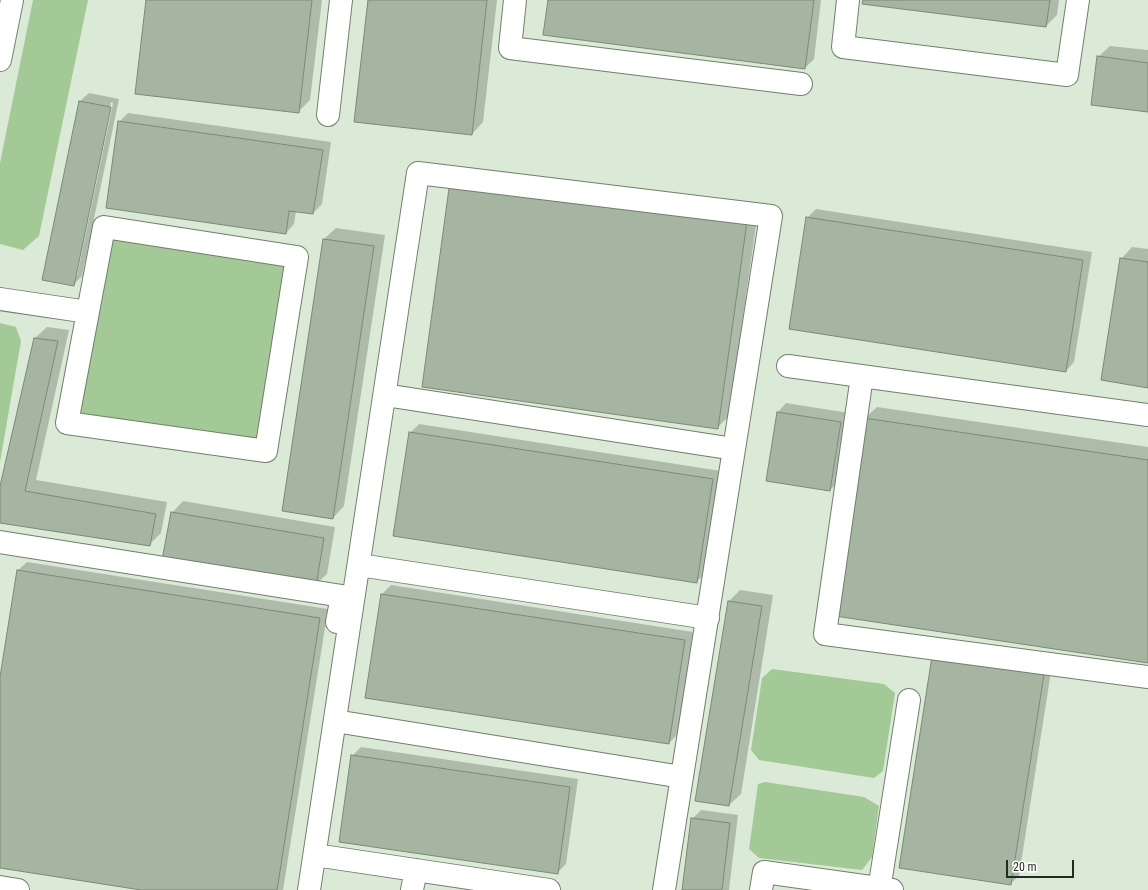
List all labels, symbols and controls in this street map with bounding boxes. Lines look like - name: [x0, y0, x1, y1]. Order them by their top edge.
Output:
- scale bar: [1008, 852, 1076, 878]
- text: 20 m: [1013, 860, 1037, 874]

